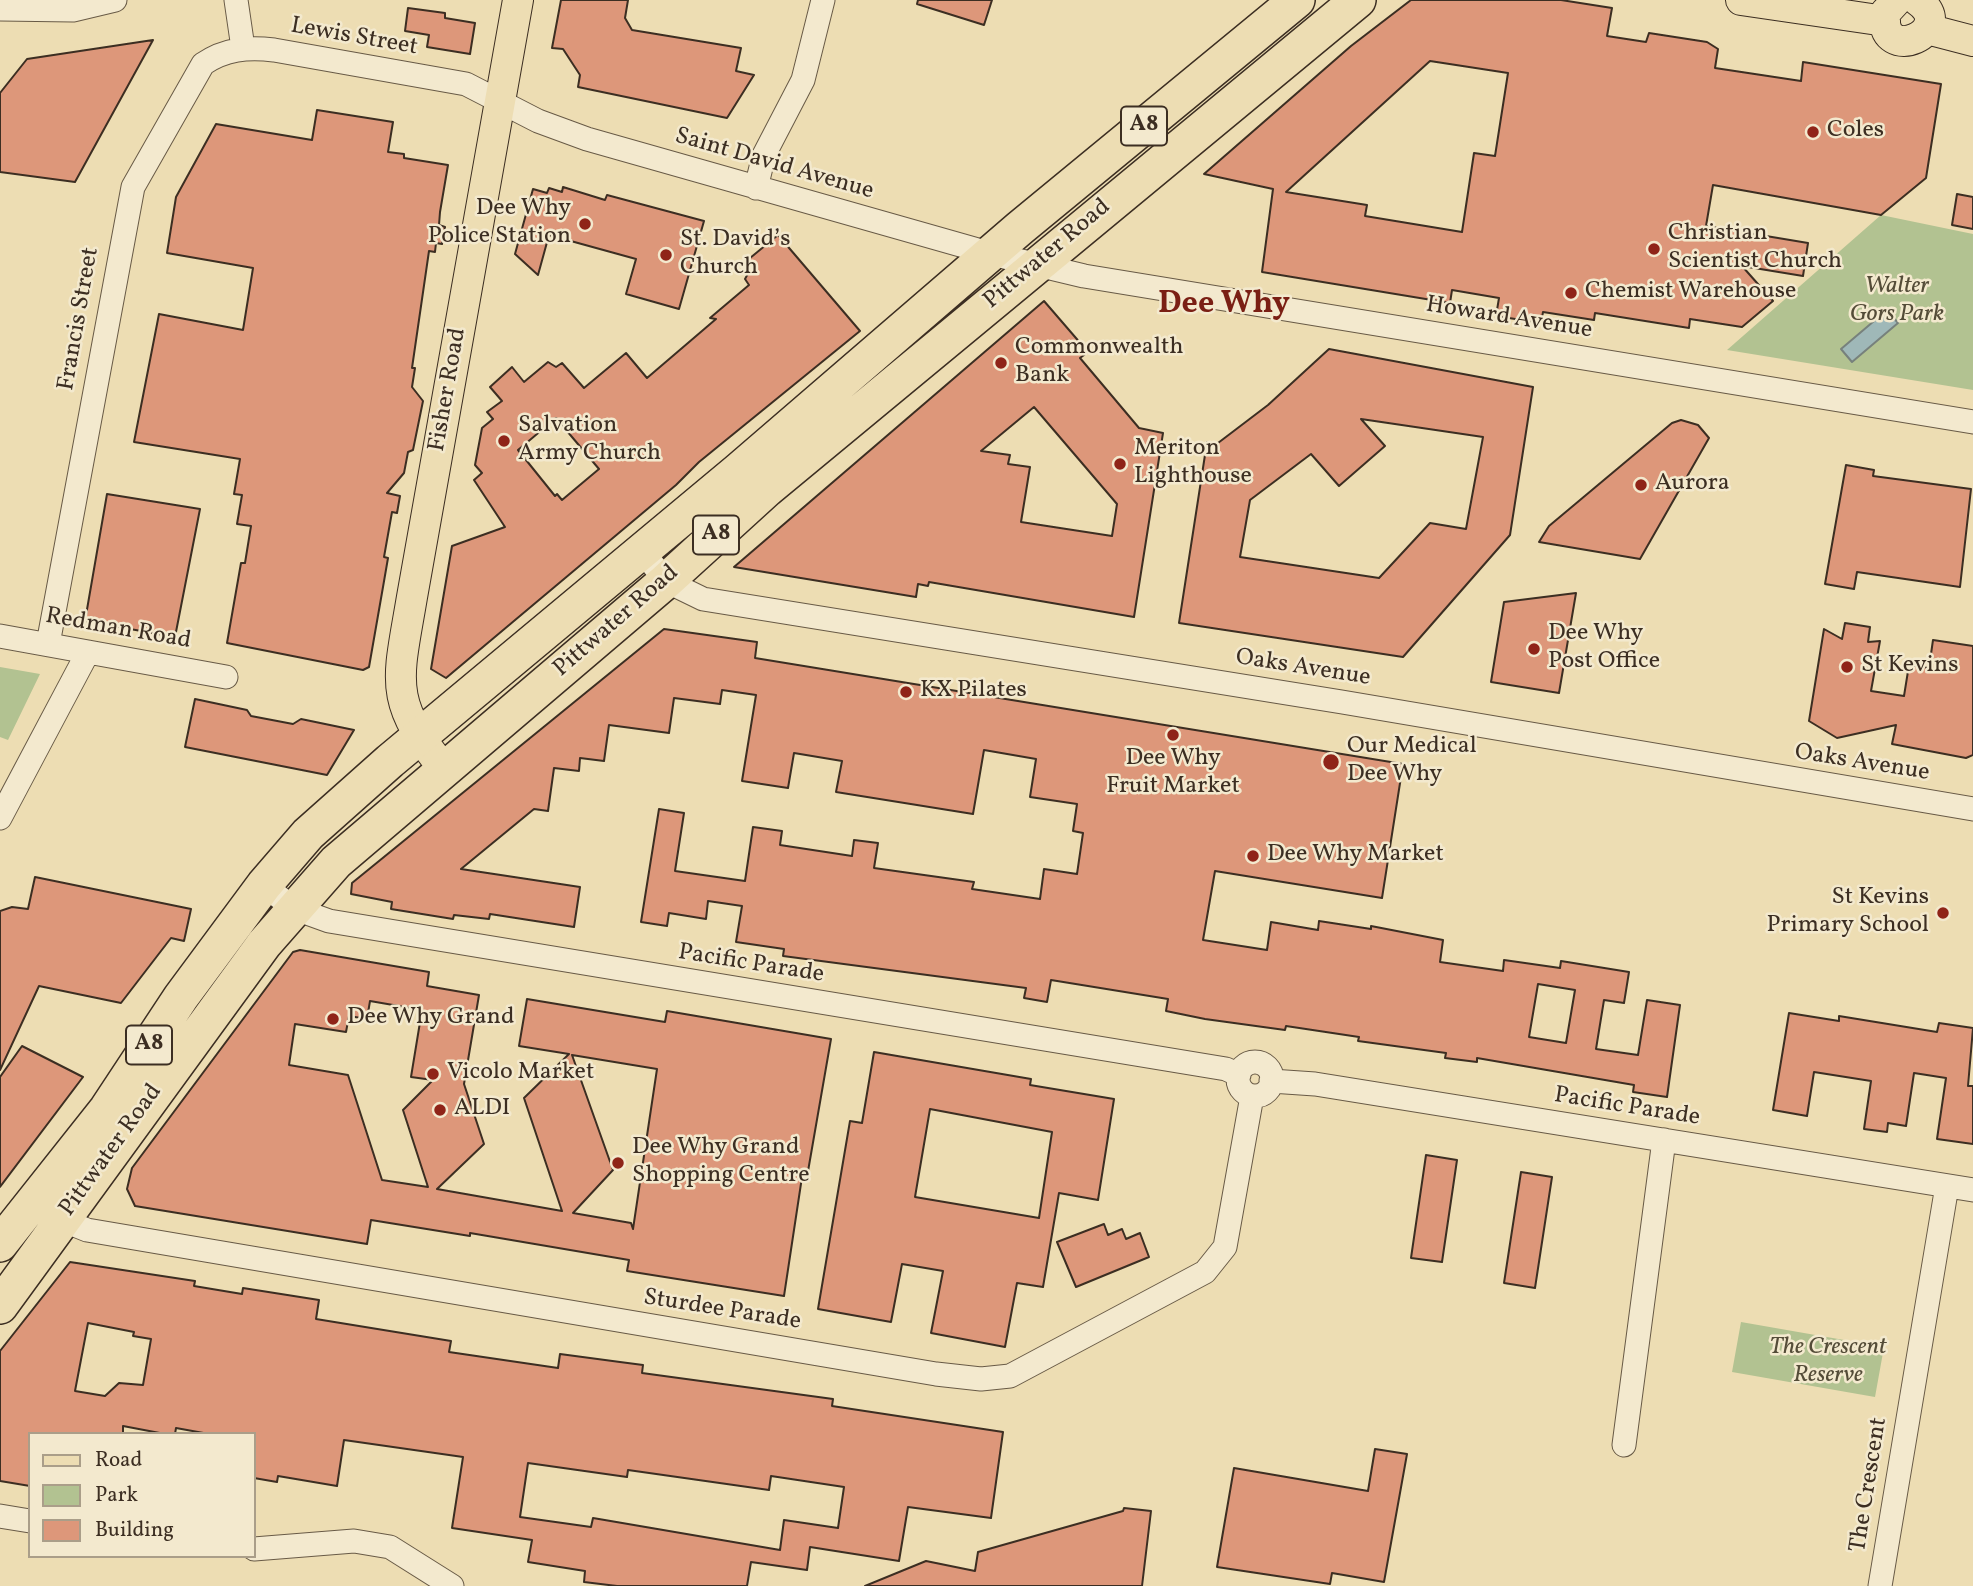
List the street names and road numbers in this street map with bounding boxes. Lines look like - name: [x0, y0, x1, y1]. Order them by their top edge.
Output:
- street label: Lewis Street: [288, 13, 420, 63]
- road number: A8: [1121, 106, 1167, 146]
- street label: Saint David Avenue: [671, 123, 877, 207]
- street label: Pittwater Road: [979, 194, 1117, 316]
- street label: Francis Street: [53, 245, 107, 393]
- street label: Howard Avenue: [1424, 292, 1594, 346]
- street label: Fisher Road: [424, 326, 474, 454]
- road number: A8: [693, 516, 739, 554]
- street label: Pittwater Road: [548, 560, 686, 684]
- street label: Redman Road: [43, 603, 193, 657]
- street label: Oaks Avenue: [1234, 644, 1372, 694]
- street label: Oaks Avenue: [1793, 739, 1931, 789]
- street label: Pacific Parade: [676, 939, 826, 991]
- road number: A8: [126, 1026, 172, 1064]
- street label: Pittwater Road: [54, 1079, 170, 1223]
- street label: Pacific Parade: [1552, 1082, 1702, 1134]
- street label: Sturdee Parade: [641, 1284, 803, 1338]
- street label: The Crescent: [1845, 1415, 1895, 1555]

